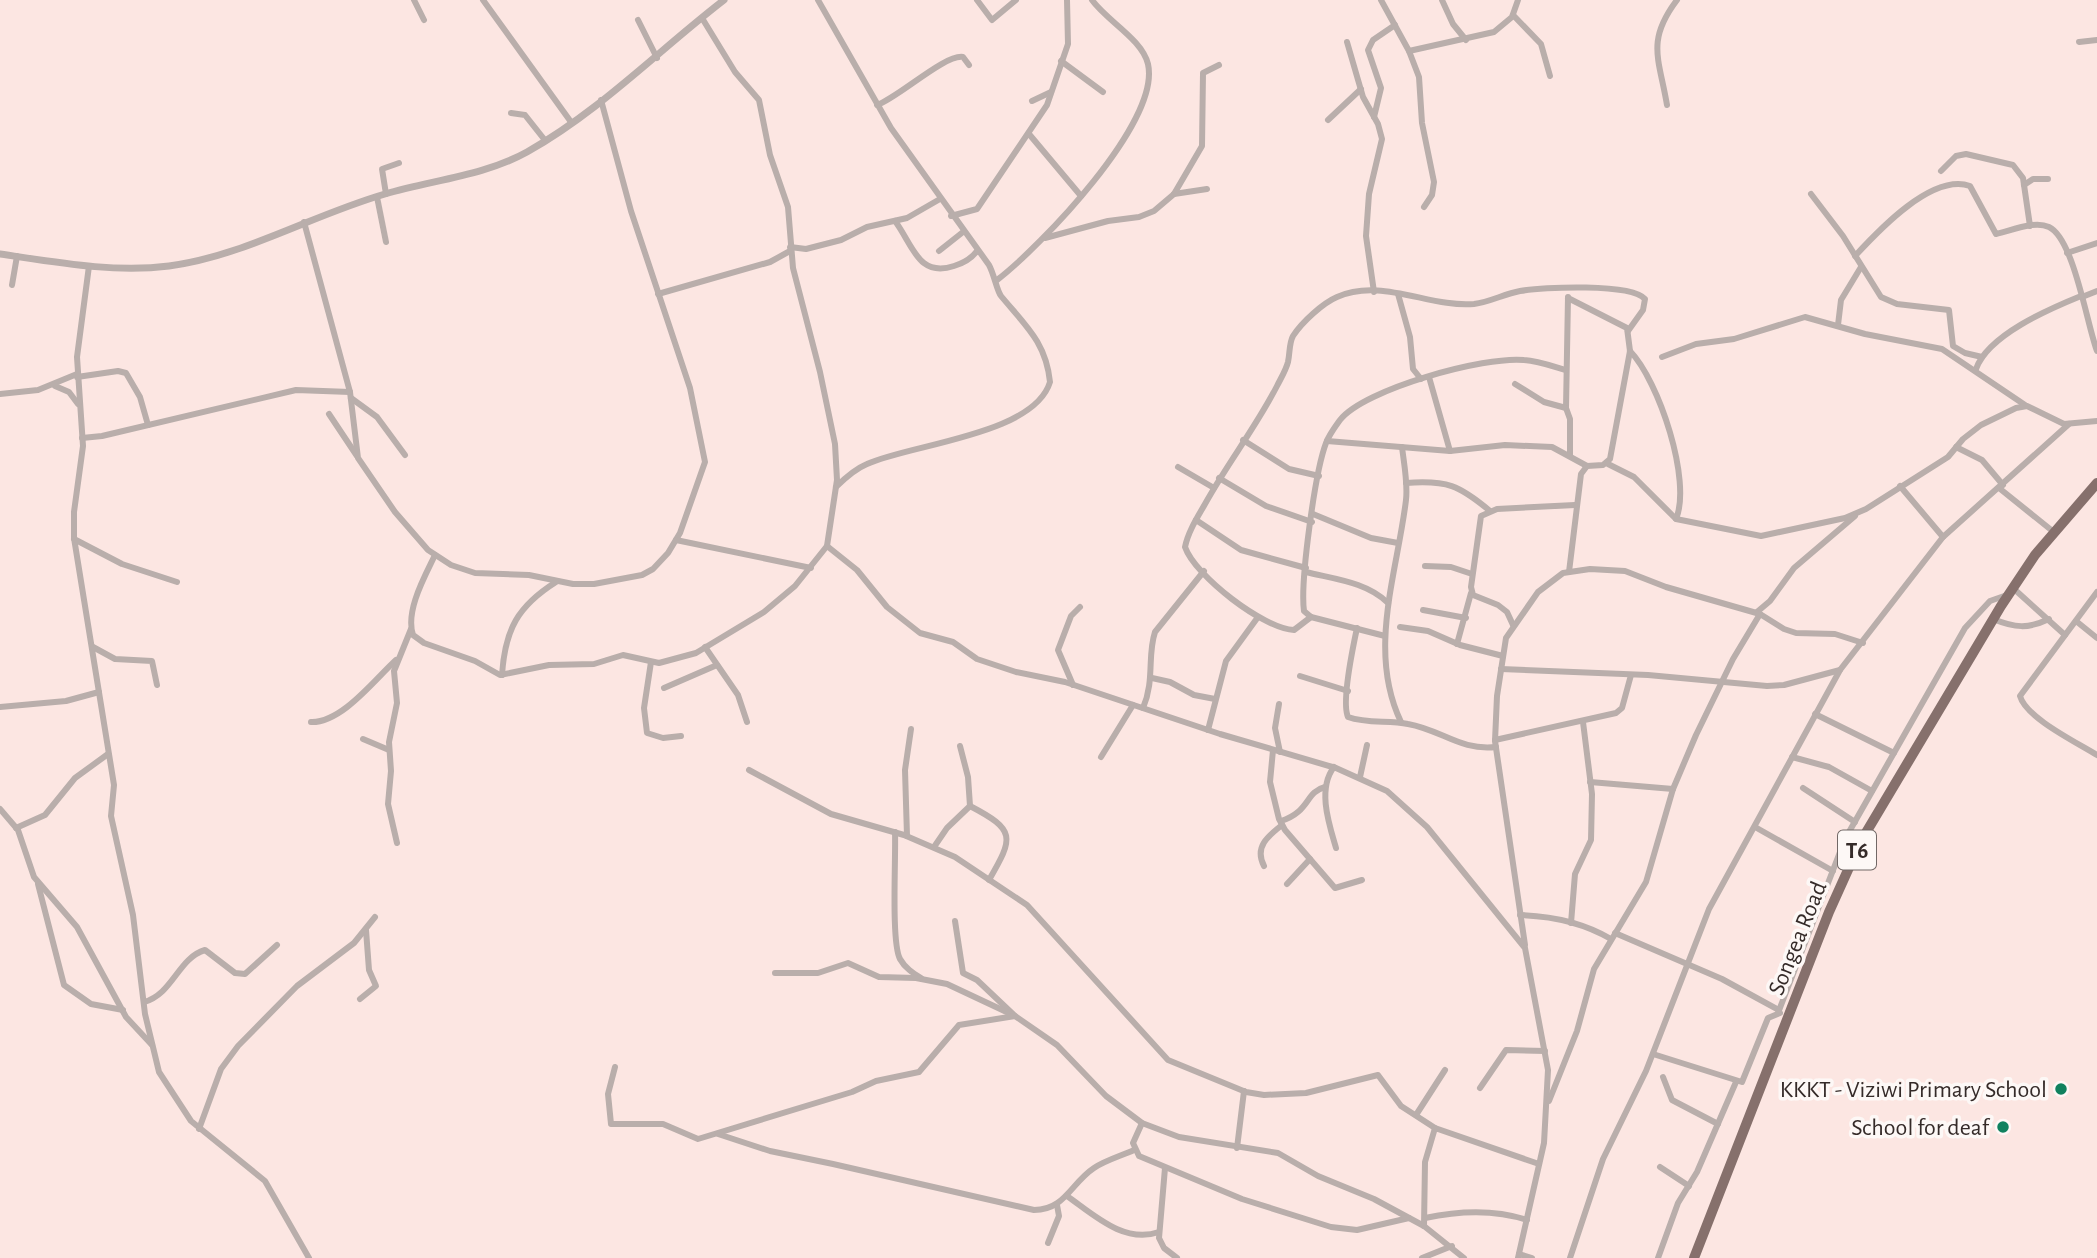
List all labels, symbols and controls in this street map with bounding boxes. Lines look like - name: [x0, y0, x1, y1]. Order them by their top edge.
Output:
- road number: T6: [1838, 830, 1876, 870]
- street label: Songea Road: [1764, 878, 1832, 999]
- place label: KKKT - Viziwi Primary School: [1780, 1078, 2047, 1102]
- marker: KKKT - Viziwi Primary School: [2053, 1081, 2069, 1097]
- place label: School for deaf: [1851, 1116, 1991, 1140]
- marker: School for deaf: [1995, 1119, 2011, 1135]

